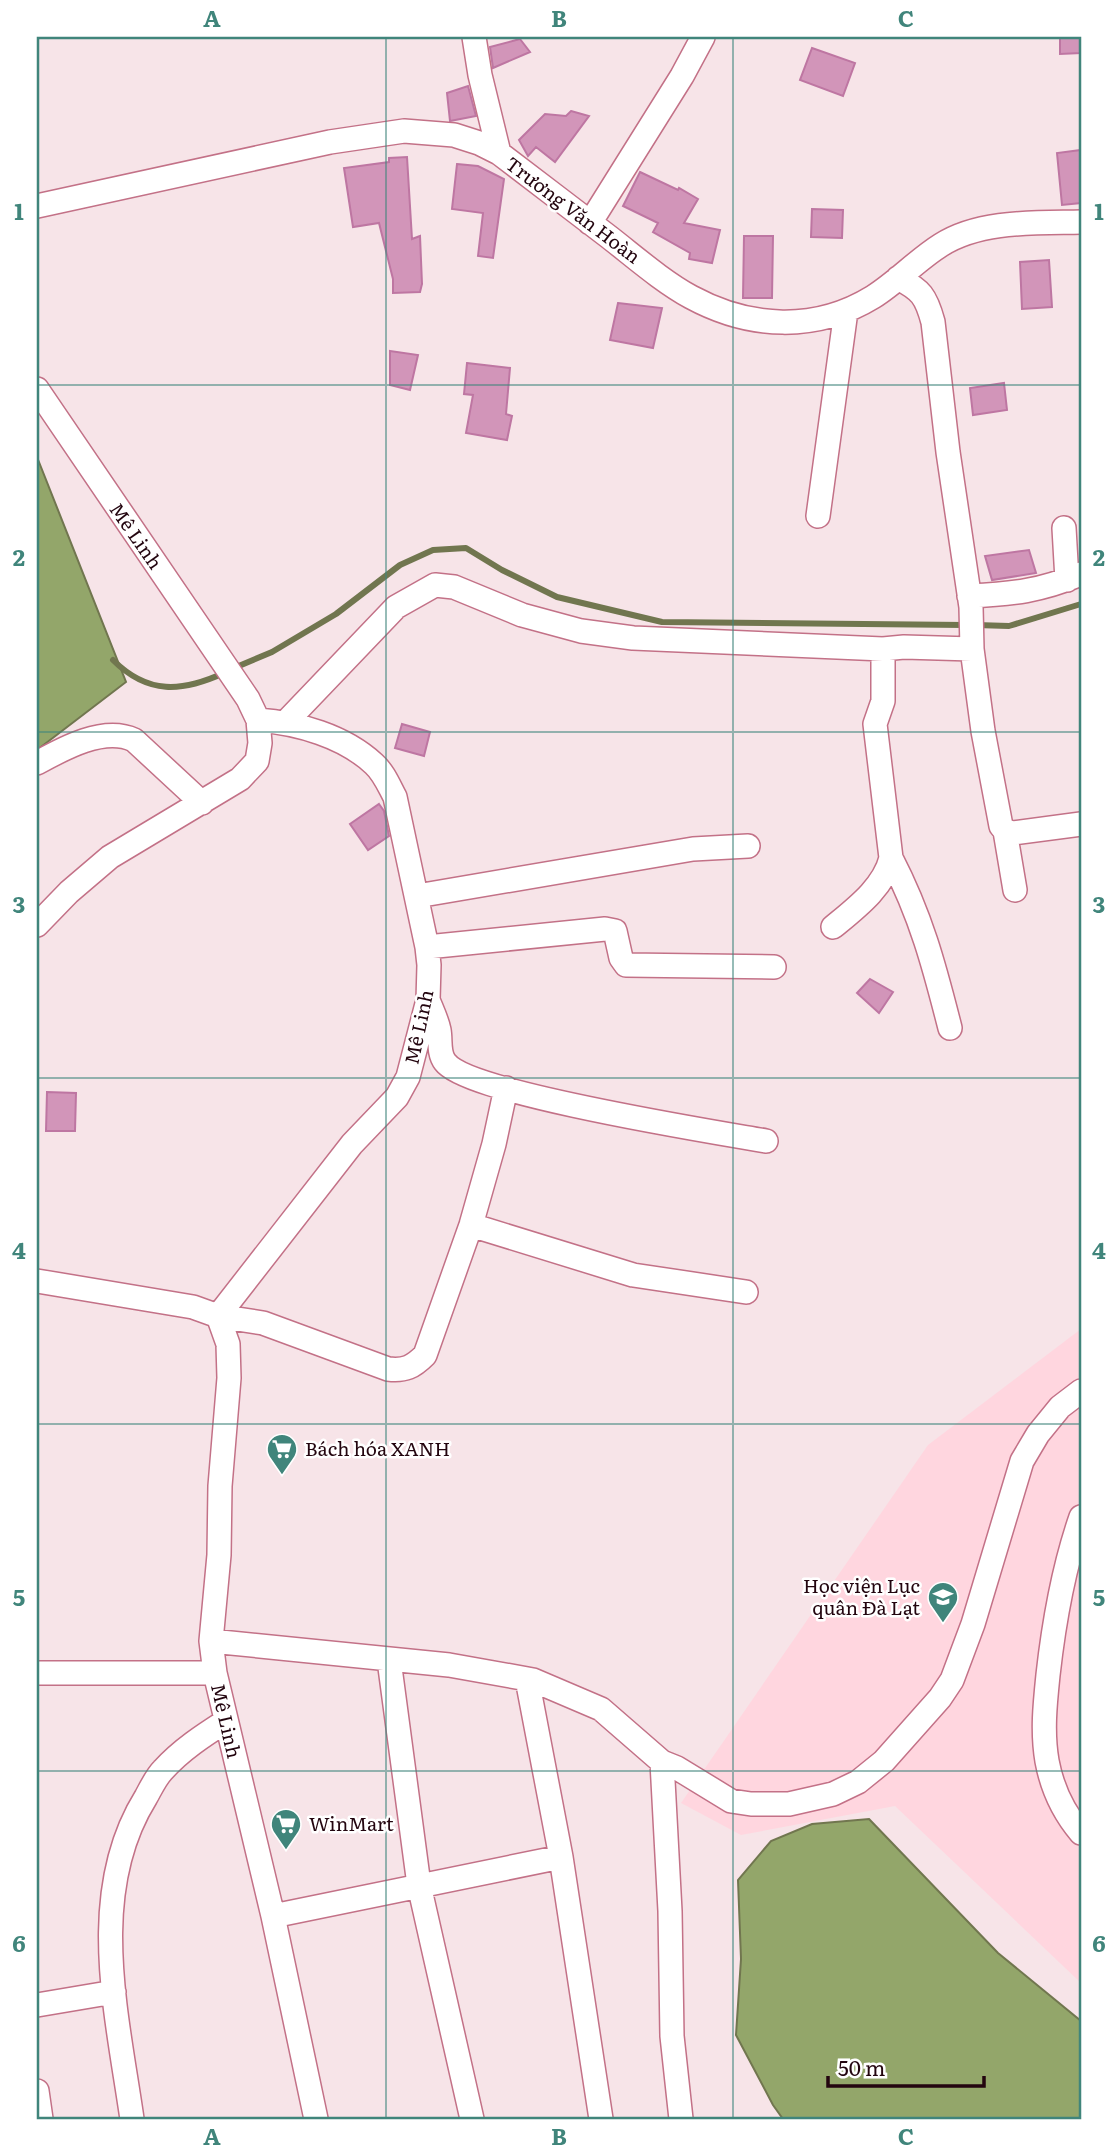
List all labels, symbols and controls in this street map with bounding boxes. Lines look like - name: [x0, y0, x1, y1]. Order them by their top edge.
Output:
- text: A: [203, 0, 221, 34]
- text: B: [551, 0, 567, 34]
- text: C: [898, 0, 914, 34]
- street label: Trương Văn Hoàn: [500, 149, 647, 269]
- text: 1: [14, 193, 24, 227]
- text: 1: [1094, 193, 1104, 227]
- street label: Mê Linh: [104, 496, 170, 575]
- text: 2: [13, 539, 25, 573]
- text: 2: [1093, 539, 1105, 573]
- text: 3: [13, 886, 25, 920]
- text: 3: [1093, 886, 1105, 920]
- street label: Mê Linh: [396, 987, 440, 1067]
- text: 4: [12, 1232, 26, 1266]
- text: 4: [1092, 1232, 1106, 1266]
- supermarket icon: Bách hóa XANH: [265, 1432, 299, 1476]
- place label: Bách hóa XANH: [305, 1434, 450, 1462]
- place label: Học viện Lục quân Đà Lạt: [803, 1571, 920, 1621]
- text: 5: [13, 1579, 25, 1613]
- text: 5: [1093, 1579, 1105, 1613]
- school or university icon: Học viện Lục quân Đà Lạt: [926, 1580, 960, 1624]
- street label: Mê Linh: [205, 1681, 249, 1761]
- supermarket icon: WinMart: [269, 1807, 303, 1851]
- place label: WinMart: [309, 1809, 394, 1837]
- text: 6: [12, 1925, 26, 1959]
- text: 6: [1092, 1925, 1106, 1959]
- scale bar: [828, 2044, 983, 2088]
- text: 50 m: [838, 2051, 885, 2082]
- text: A: [203, 2118, 221, 2152]
- text: B: [551, 2118, 567, 2152]
- text: C: [898, 2118, 914, 2152]

